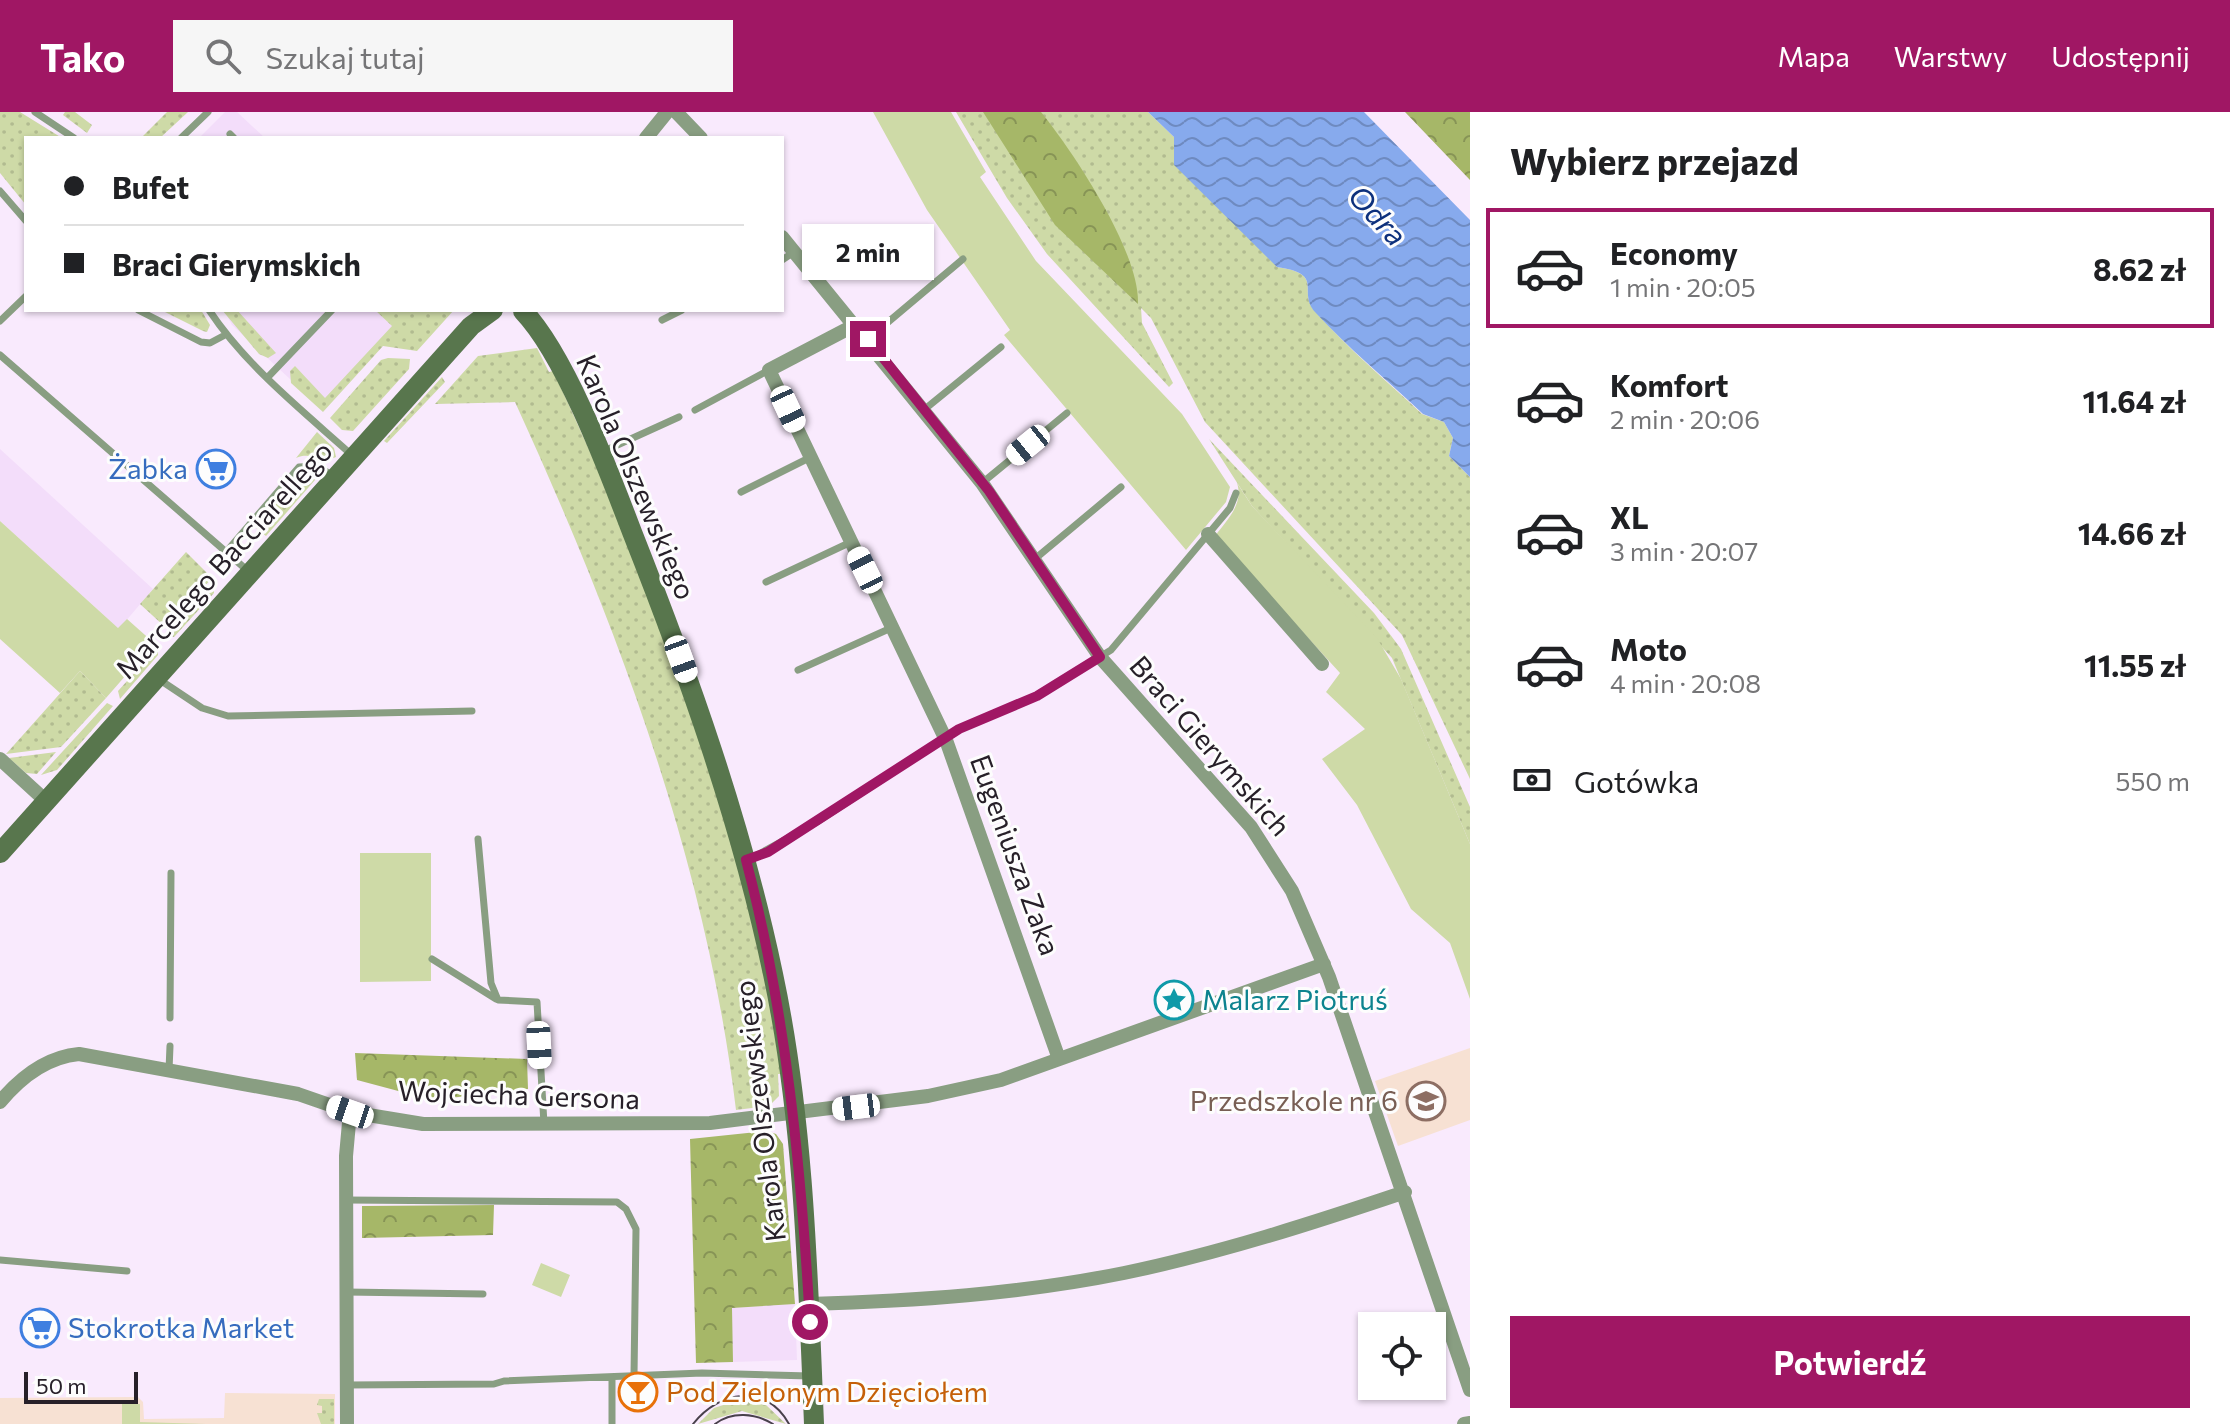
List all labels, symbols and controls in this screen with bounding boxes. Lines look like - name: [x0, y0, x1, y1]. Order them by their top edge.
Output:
- search box: [173, 20, 733, 92]
- text: Tako: [40, 33, 125, 80]
- icon: search: [201, 34, 245, 78]
- text: Szukaj tutaj: [265, 38, 425, 75]
- text: Mapa: [1777, 39, 1850, 73]
- text: Warstwy: [1894, 39, 2007, 73]
- text: Udostępnij: [2051, 39, 2190, 73]
- text: Wybierz przejazd: [1510, 138, 1799, 182]
- text: Bufet: [112, 168, 189, 205]
- water label: Odra: [1342, 176, 1416, 252]
- callout: 2 min: [802, 223, 934, 279]
- icon: car: [1514, 232, 1586, 304]
- text: Economy: [1610, 234, 1738, 271]
- text: 2 min: [836, 236, 900, 267]
- text: Braci Gierymskich: [112, 245, 361, 282]
- text: 8.62 zł: [2093, 250, 2186, 287]
- text: 1 min · 20:05: [1610, 271, 1756, 302]
- route end: [850, 321, 886, 357]
- street label: Karola Olszewskiego: [570, 349, 704, 604]
- icon: car: [1514, 364, 1586, 436]
- text: Komfort: [1610, 366, 1729, 403]
- car: [767, 382, 809, 436]
- text: 11.64 zł: [2083, 382, 2186, 419]
- text: 2 min · 20:06: [1610, 403, 1760, 434]
- car: [1002, 421, 1054, 469]
- street label: Marcelego Bacciarellego: [108, 434, 339, 685]
- supermarket icon: Żabka: [195, 448, 237, 490]
- place label: Żabka: [108, 451, 188, 485]
- icon: car: [1514, 496, 1586, 568]
- text: XL: [1610, 498, 1649, 535]
- text: 14.66 zł: [2078, 514, 2186, 551]
- text: 3 min · 20:07: [1610, 535, 1758, 566]
- car: [844, 543, 886, 597]
- icon: car: [1514, 628, 1586, 700]
- text: Moto: [1610, 630, 1687, 667]
- car: [662, 632, 700, 686]
- text: 11.55 zł: [2084, 646, 2186, 683]
- street label: Braci Gierymskich: [1123, 648, 1298, 842]
- text: 4 min · 20:08: [1610, 667, 1761, 698]
- street label: Eugeniusza Zaka: [964, 750, 1068, 959]
- icon: cash: [1510, 758, 1554, 802]
- text: Gotówka: [1574, 762, 1699, 799]
- text: 550 m: [2115, 765, 2190, 796]
- street label: Karola Olszewskiego: [726, 979, 792, 1244]
- place icon: Malarz Piotruś: [1153, 979, 1195, 1021]
- place label: Malarz Piotruś: [1202, 982, 1388, 1016]
- car: [526, 1020, 552, 1070]
- street label: Wojciecha Gersona: [397, 1073, 641, 1115]
- school or university icon: Przedszkole nr 6: [1405, 1080, 1447, 1122]
- place label: Przedszkole nr 6: [1190, 1083, 1398, 1117]
- car: [831, 1092, 881, 1122]
- car: [323, 1093, 377, 1131]
- route start: [792, 1304, 828, 1340]
- supermarket icon: Stokrotka Market: [19, 1307, 61, 1349]
- place label: Stokrotka Market: [68, 1310, 294, 1344]
- map controls: [1358, 1312, 1446, 1400]
- button: locate: [1358, 1312, 1446, 1400]
- button: Potwierdź: [1510, 1316, 2190, 1408]
- scale bar: [24, 1368, 138, 1404]
- bar icon: Pod Zielonym Dzięciołem: [617, 1371, 659, 1413]
- text: 50 m: [36, 1372, 86, 1399]
- place label: Pod Zielonym Dzięciołem: [666, 1374, 988, 1408]

